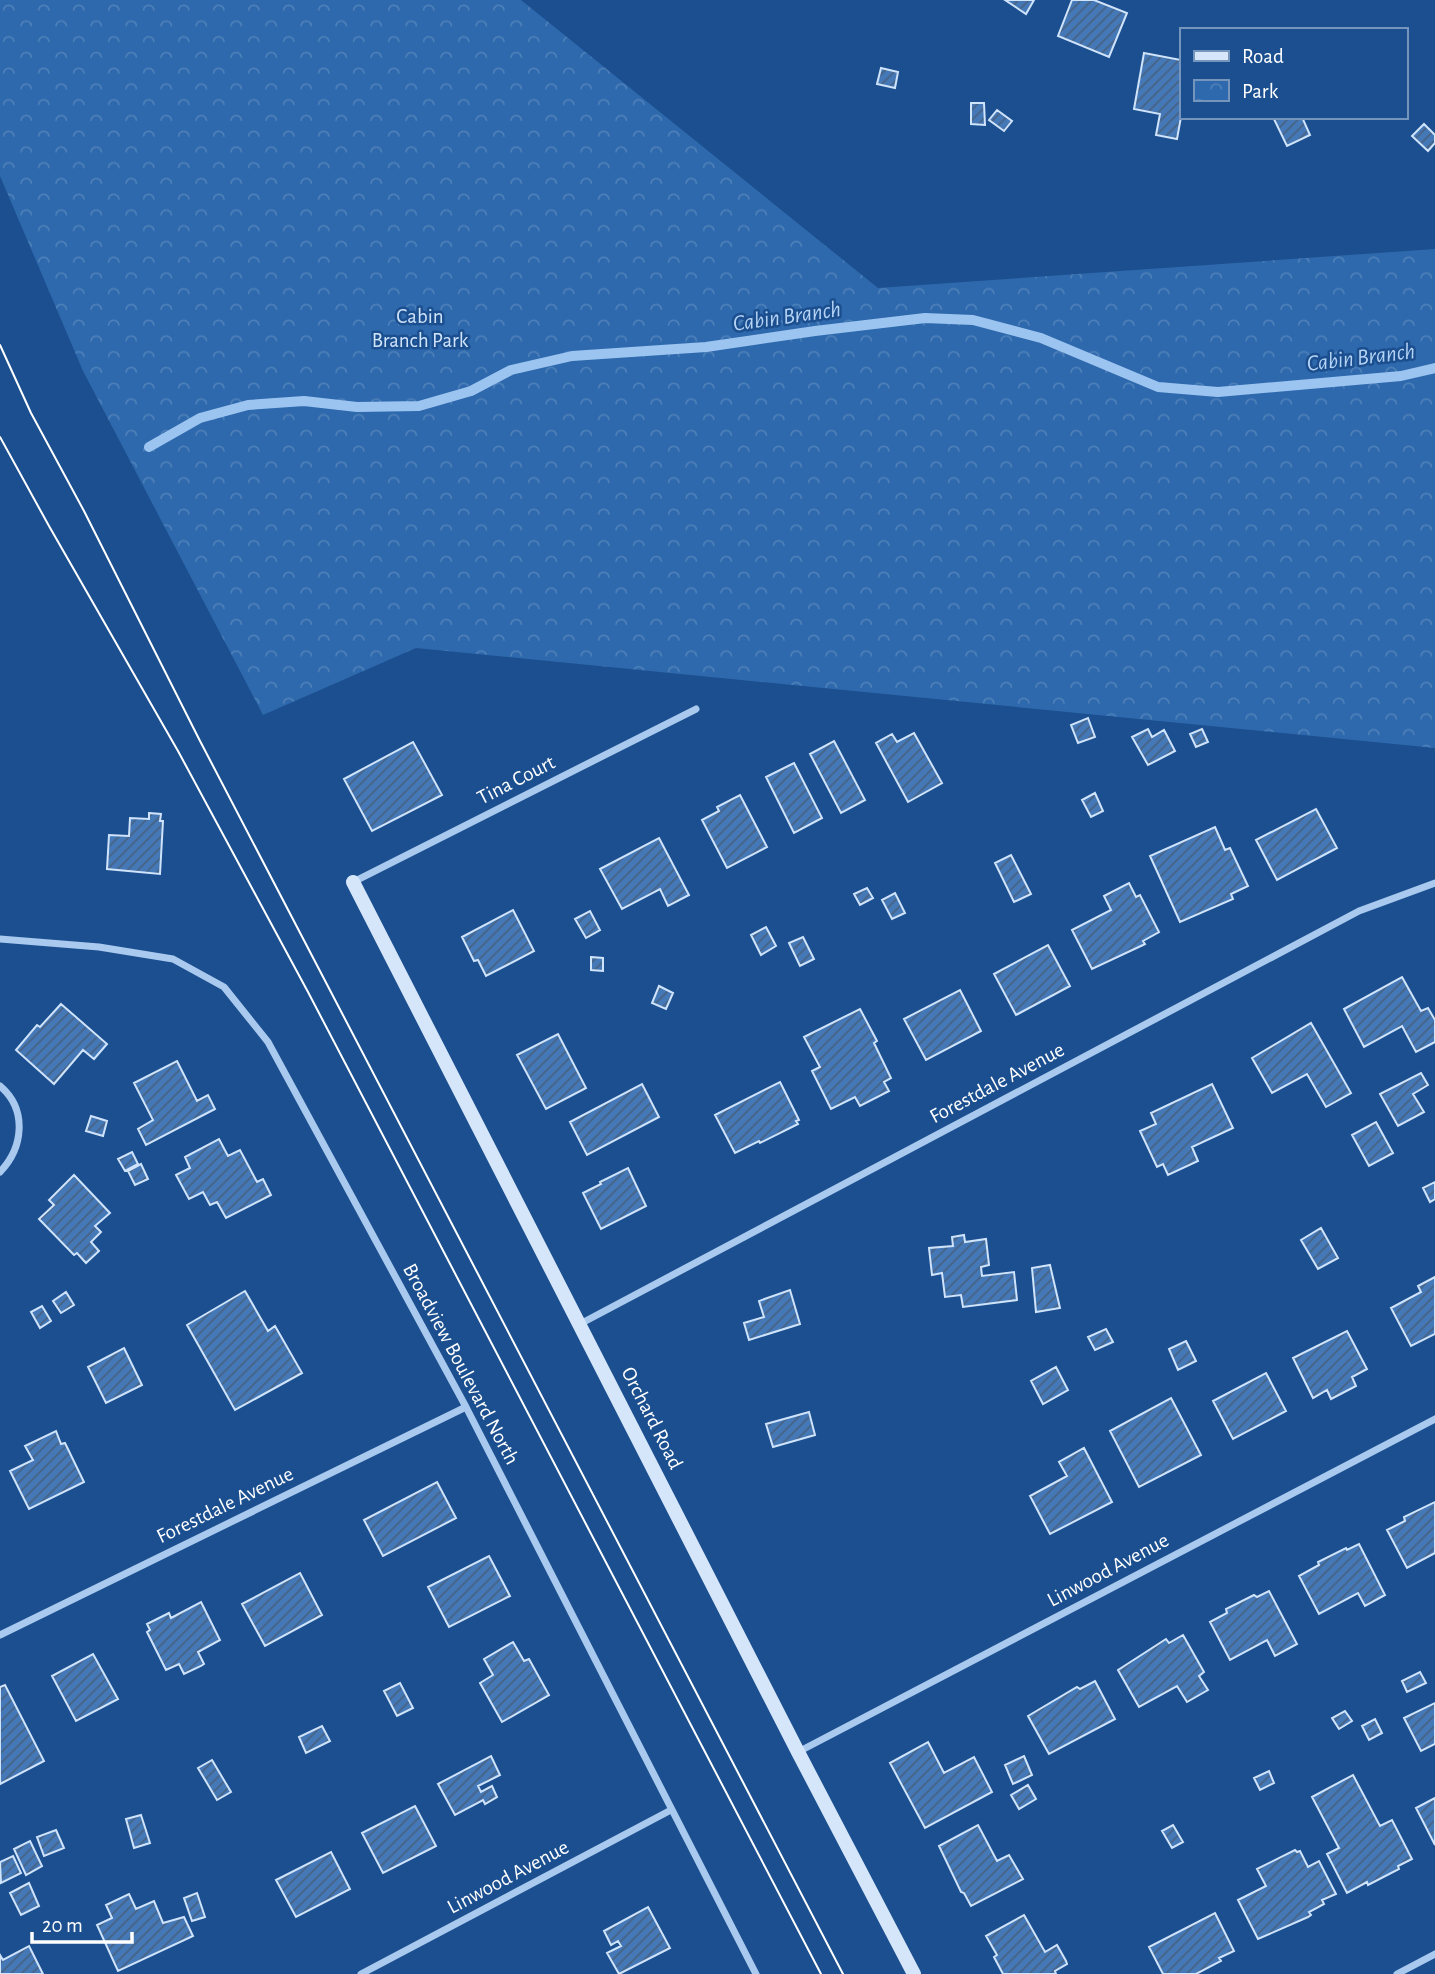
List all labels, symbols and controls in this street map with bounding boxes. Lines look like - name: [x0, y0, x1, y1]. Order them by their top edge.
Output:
- legend: [1180, 28, 1407, 119]
- text: Road: [1242, 46, 1284, 67]
- text: Park: [1242, 81, 1279, 102]
- water label: Cabin Branch: [732, 298, 842, 336]
- park label: Cabin Branch Park: [372, 306, 469, 351]
- water label: Cabin Branch: [1306, 340, 1416, 376]
- street label: Tina Court: [474, 751, 559, 808]
- street label: Forestdale Avenue: [926, 1039, 1068, 1127]
- street label: Broadview Boulevard North: [399, 1260, 523, 1468]
- street label: Orchard Road: [617, 1364, 687, 1473]
- street label: Forestdale Avenue: [153, 1463, 297, 1547]
- street label: Linwood Avenue: [1044, 1529, 1172, 1611]
- street label: Linwood Avenue: [444, 1836, 572, 1918]
- scale bar: [32, 1900, 131, 1944]
- text: 20 m: [42, 1915, 83, 1936]

